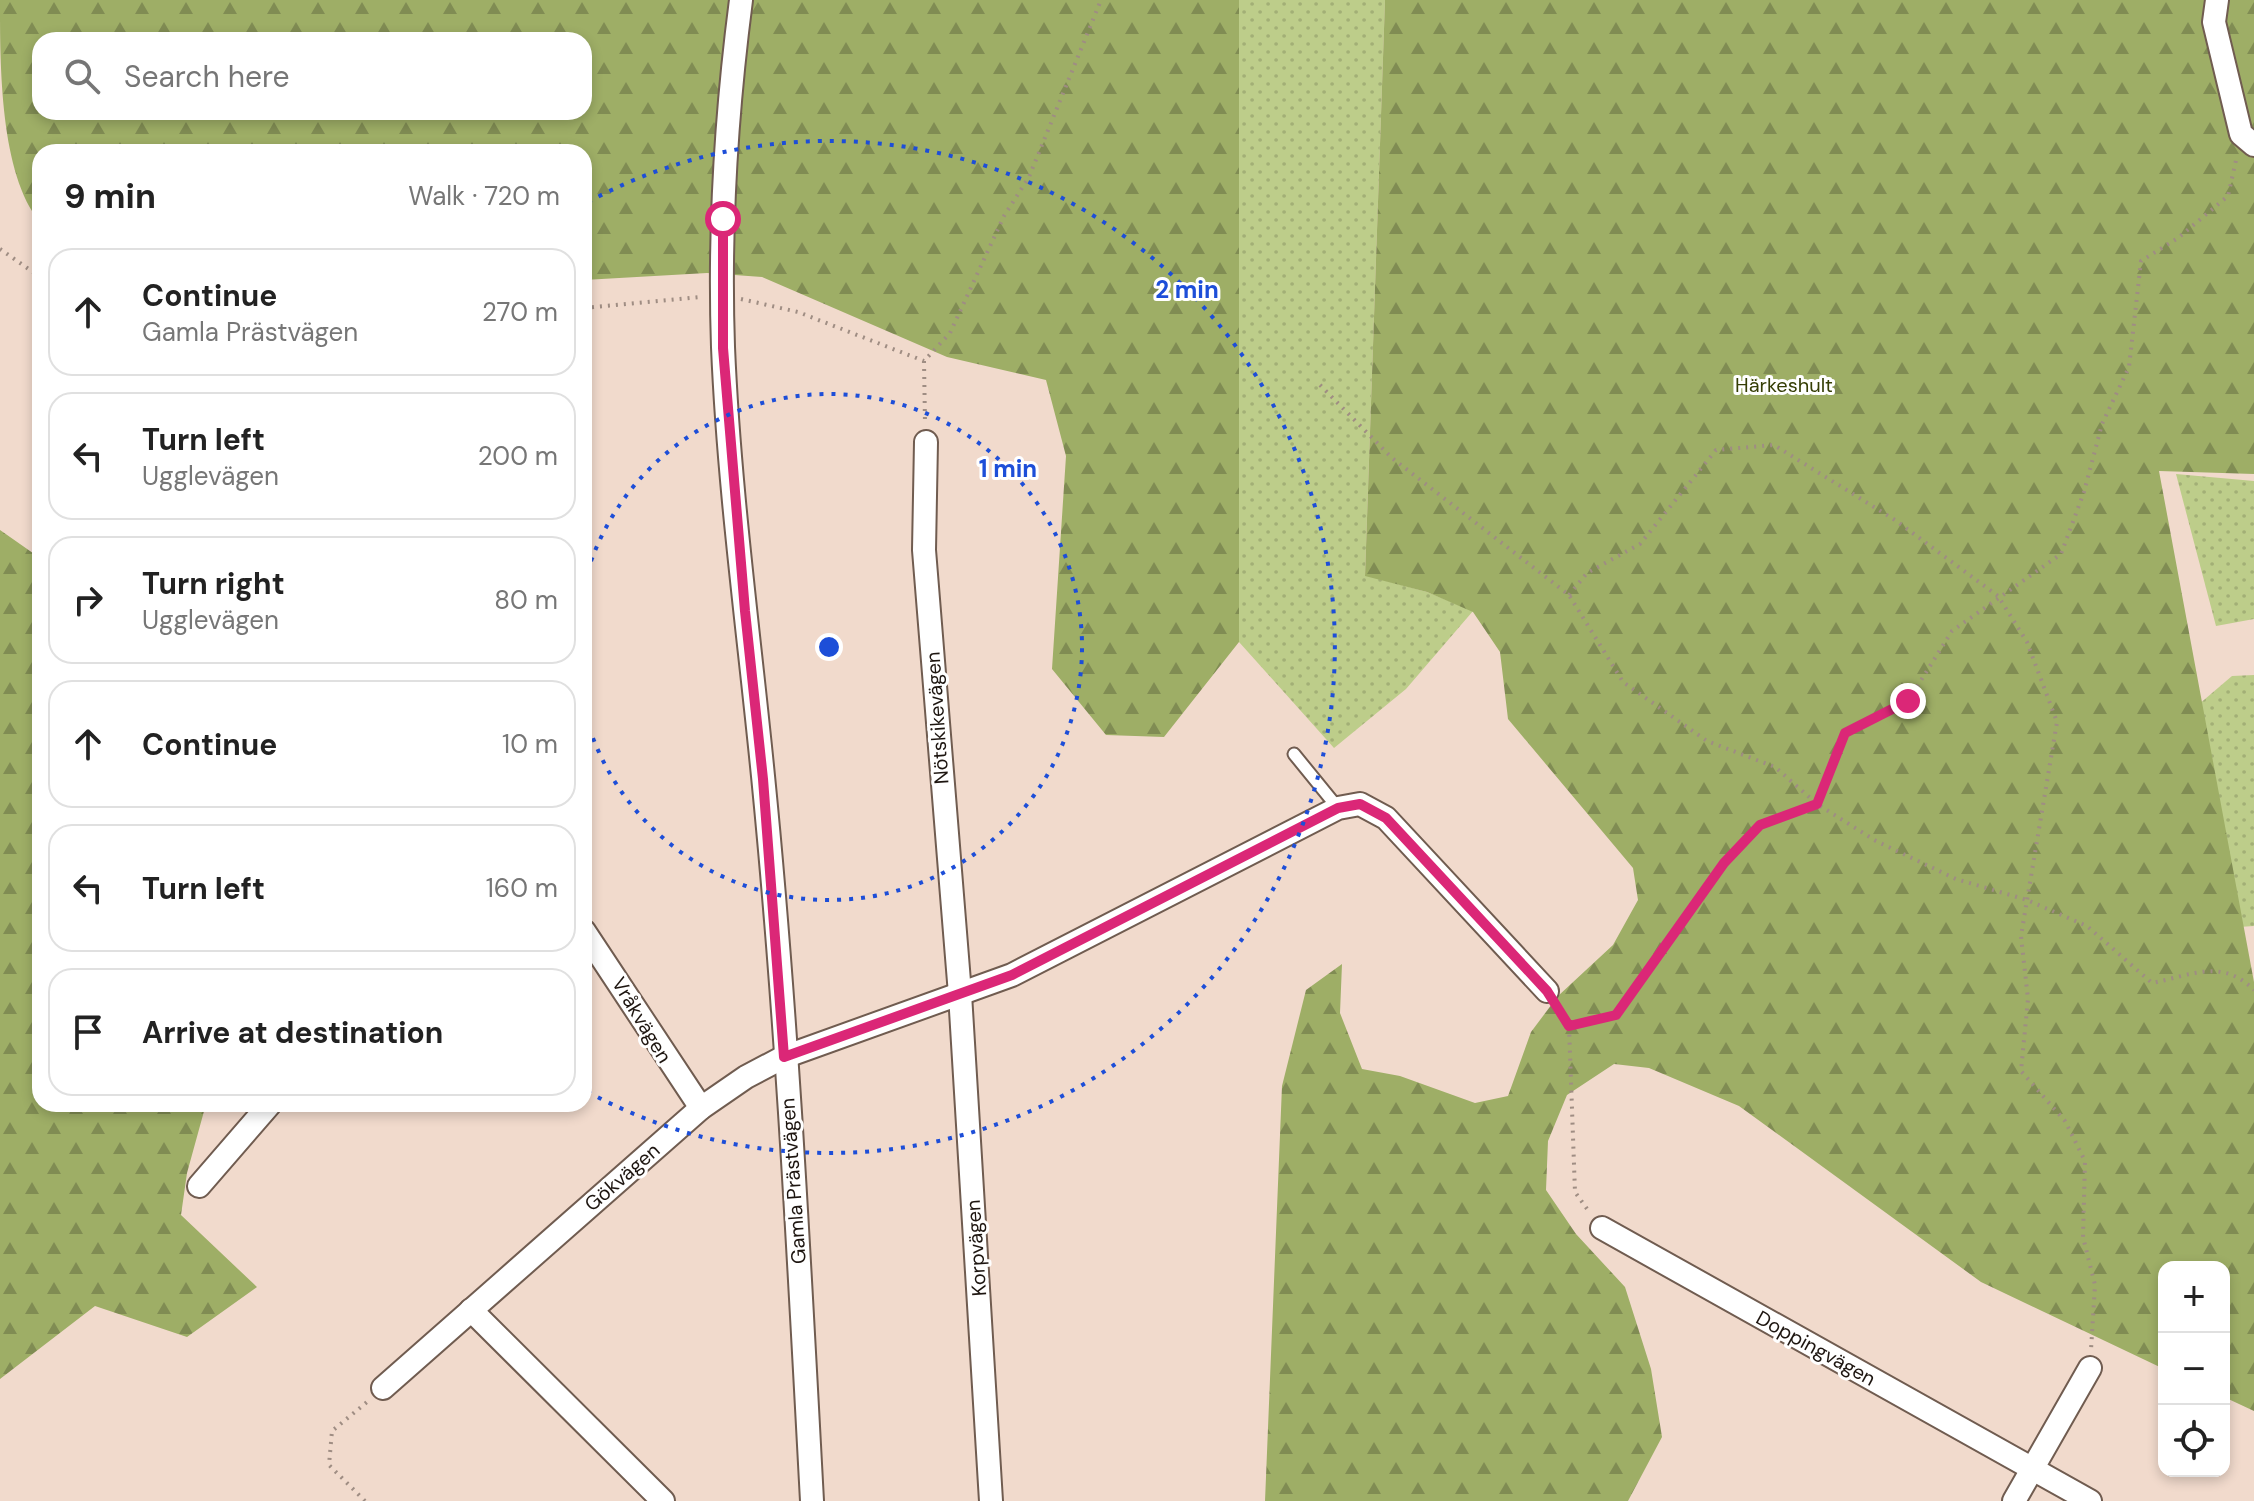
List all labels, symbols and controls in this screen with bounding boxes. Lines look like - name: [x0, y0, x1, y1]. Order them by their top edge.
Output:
- search box: [32, 32, 592, 120]
- icon: search: [60, 54, 104, 98]
- text: Search here: [124, 57, 290, 96]
- text: 9 min: [64, 174, 156, 219]
- text: Walk · 720 m: [408, 179, 560, 213]
- route start: [705, 201, 741, 237]
- text: 2 min: [1155, 274, 1219, 305]
- text: Continue: [142, 276, 277, 315]
- icon: ahead: [66, 290, 110, 334]
- text: 270 m: [482, 295, 558, 329]
- text: Gamla Prästvägen: [142, 315, 358, 349]
- park label: Härkeshult: [1735, 372, 1833, 398]
- text: Turn left: [142, 420, 265, 459]
- icon: left: [66, 434, 110, 478]
- text: 200 m: [478, 439, 558, 473]
- text: 1 min: [979, 453, 1037, 484]
- text: Ugglevägen: [142, 459, 279, 493]
- text: Turn right: [142, 564, 285, 603]
- icon: right: [66, 578, 110, 622]
- text: 80 m: [494, 583, 558, 617]
- text: Ugglevägen: [142, 603, 279, 637]
- centre of rings: [815, 633, 843, 661]
- street label: Nötskikevägen: [919, 651, 955, 785]
- route end: [1890, 683, 1926, 719]
- icon: ahead: [66, 722, 110, 766]
- text: Continue: [142, 725, 277, 764]
- text: 10 m: [502, 727, 558, 761]
- icon: left: [66, 866, 110, 910]
- text: Turn left: [142, 869, 265, 908]
- text: 160 m: [486, 871, 558, 905]
- street label: Vråkvägen: [606, 972, 678, 1068]
- icon: arrive: [66, 1010, 110, 1054]
- text: Arrive at destination: [142, 1013, 443, 1052]
- street label: Gamla Prästvägen: [774, 1097, 812, 1265]
- street label: Gökvägen: [579, 1137, 665, 1217]
- street label: Korpvägen: [960, 1199, 992, 1297]
- map controls: [2158, 1261, 2230, 1477]
- button: +: [2158, 1261, 2230, 1333]
- street label: Doppingvägen: [1752, 1304, 1880, 1392]
- button: −: [2158, 1333, 2230, 1405]
- button: locate: [2158, 1405, 2230, 1477]

